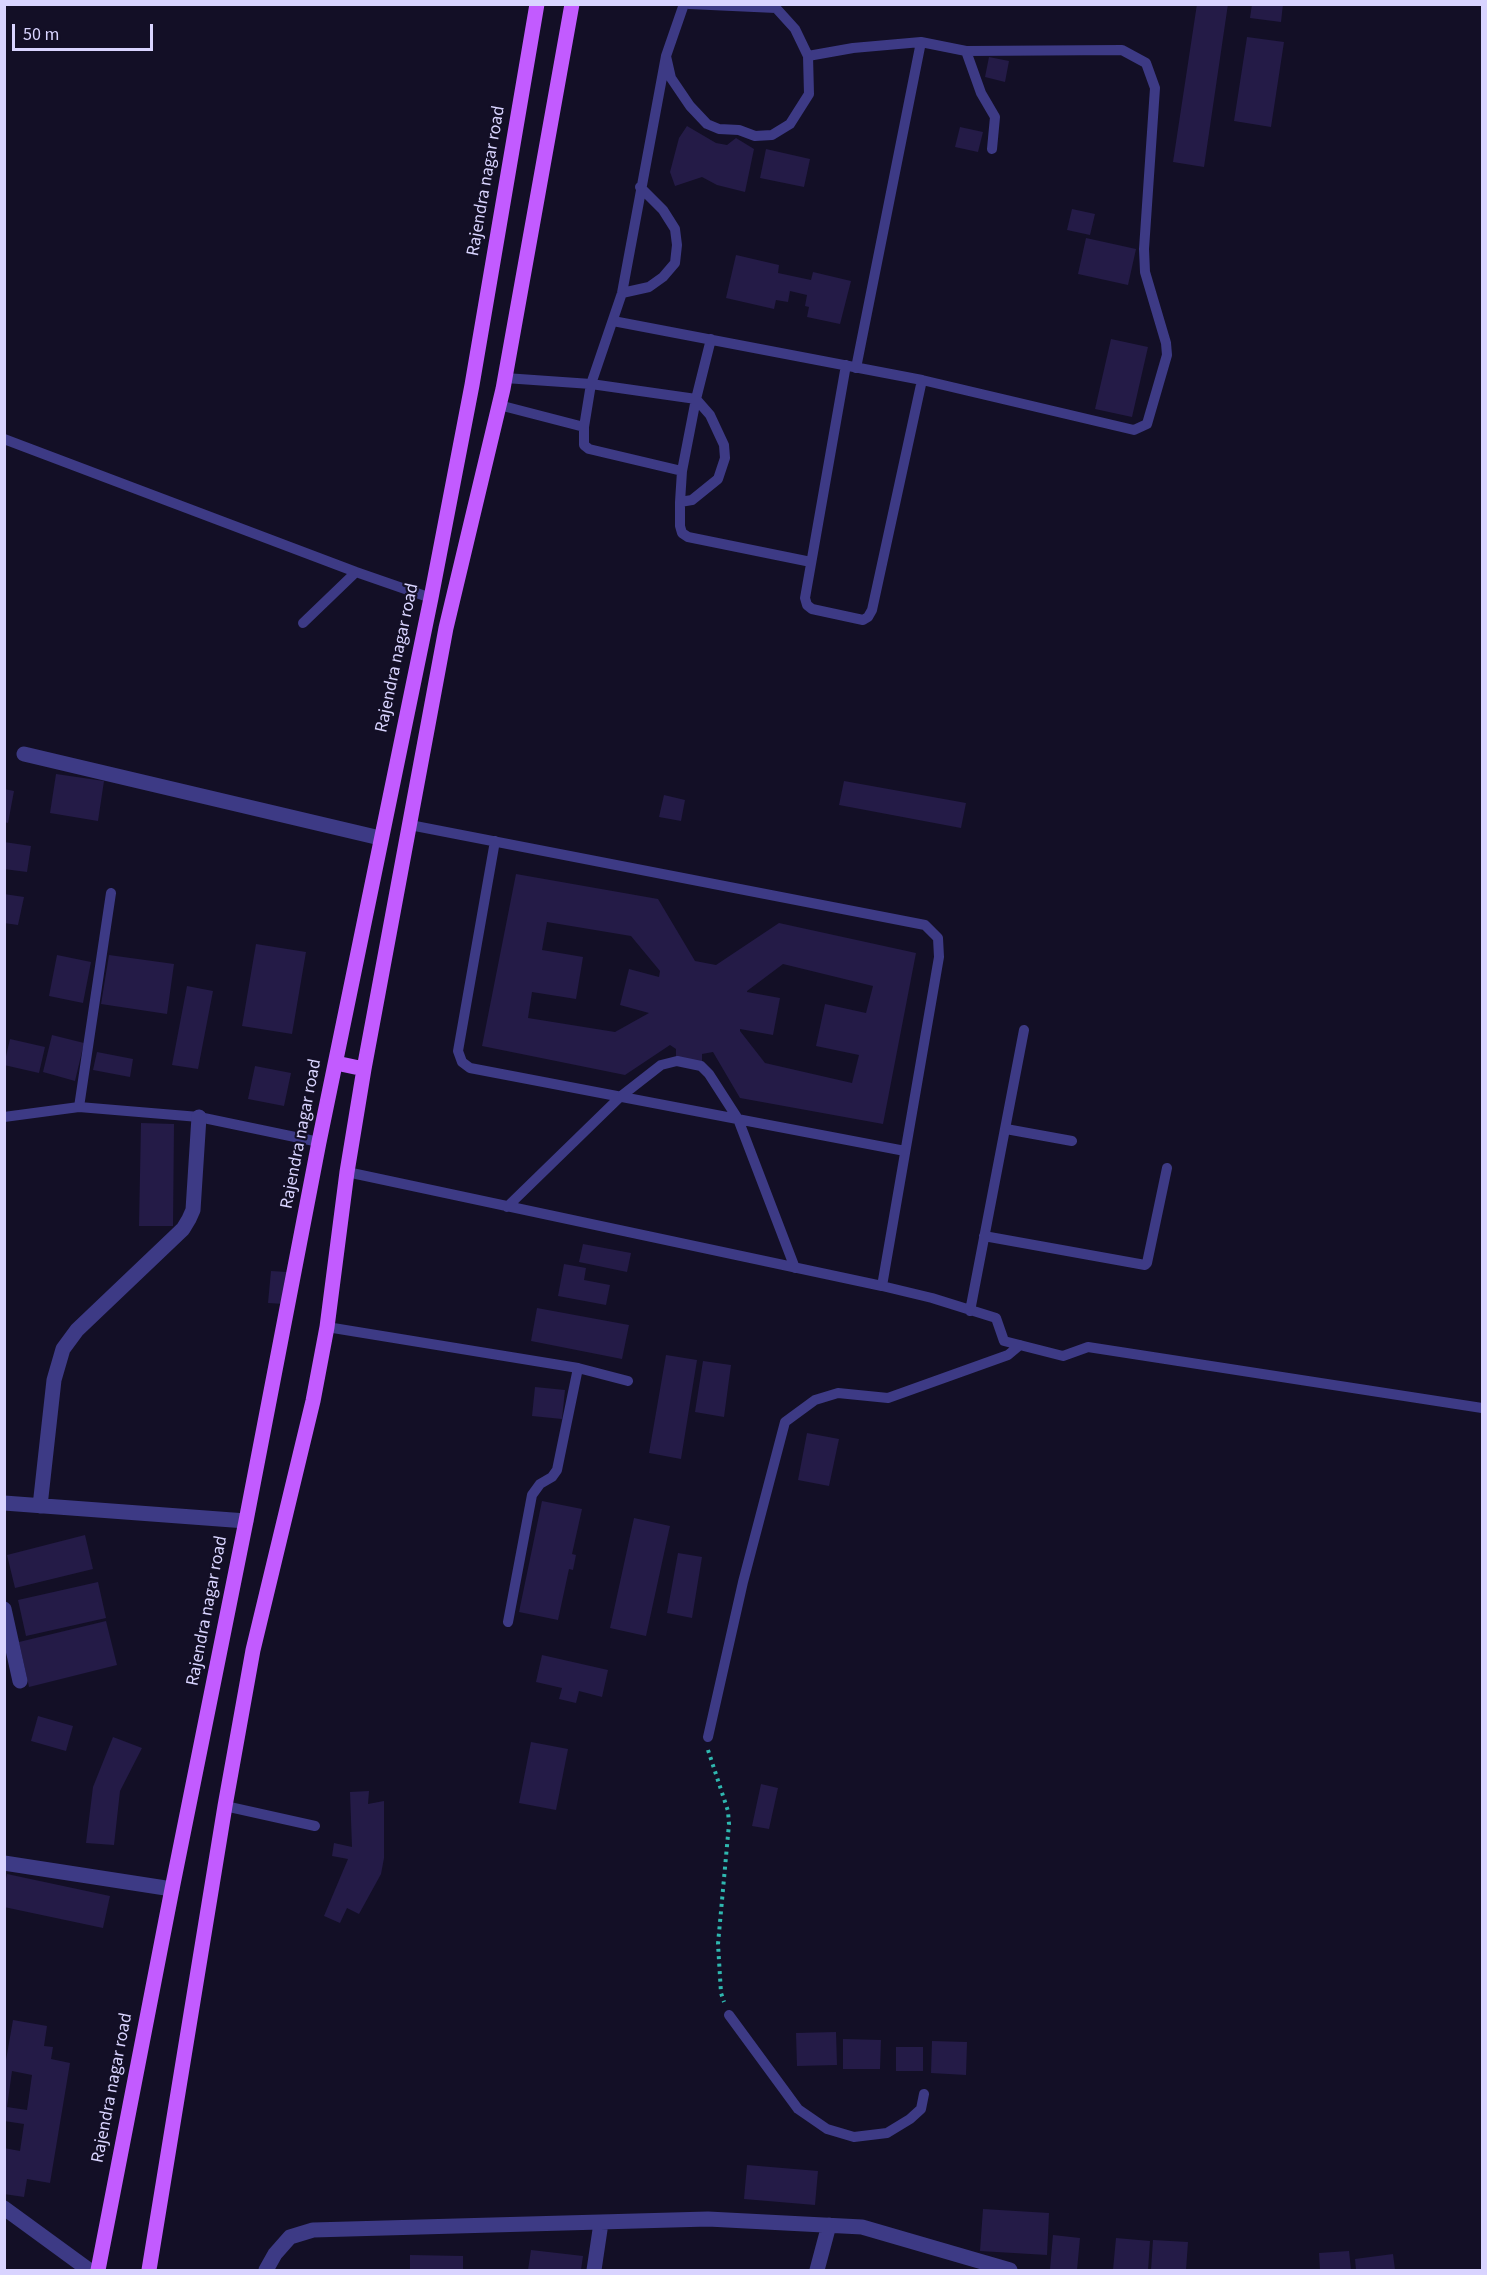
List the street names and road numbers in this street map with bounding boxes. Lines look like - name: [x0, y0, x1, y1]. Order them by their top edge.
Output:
- street label: Rajendra nagar road: [463, 104, 511, 258]
- street label: Rajendra nagar road: [372, 581, 424, 735]
- street label: Rajendra nagar road: [277, 1057, 327, 1211]
- street label: Rajendra nagar road: [183, 1534, 233, 1688]
- street label: Rajendra nagar road: [88, 2011, 138, 2165]

